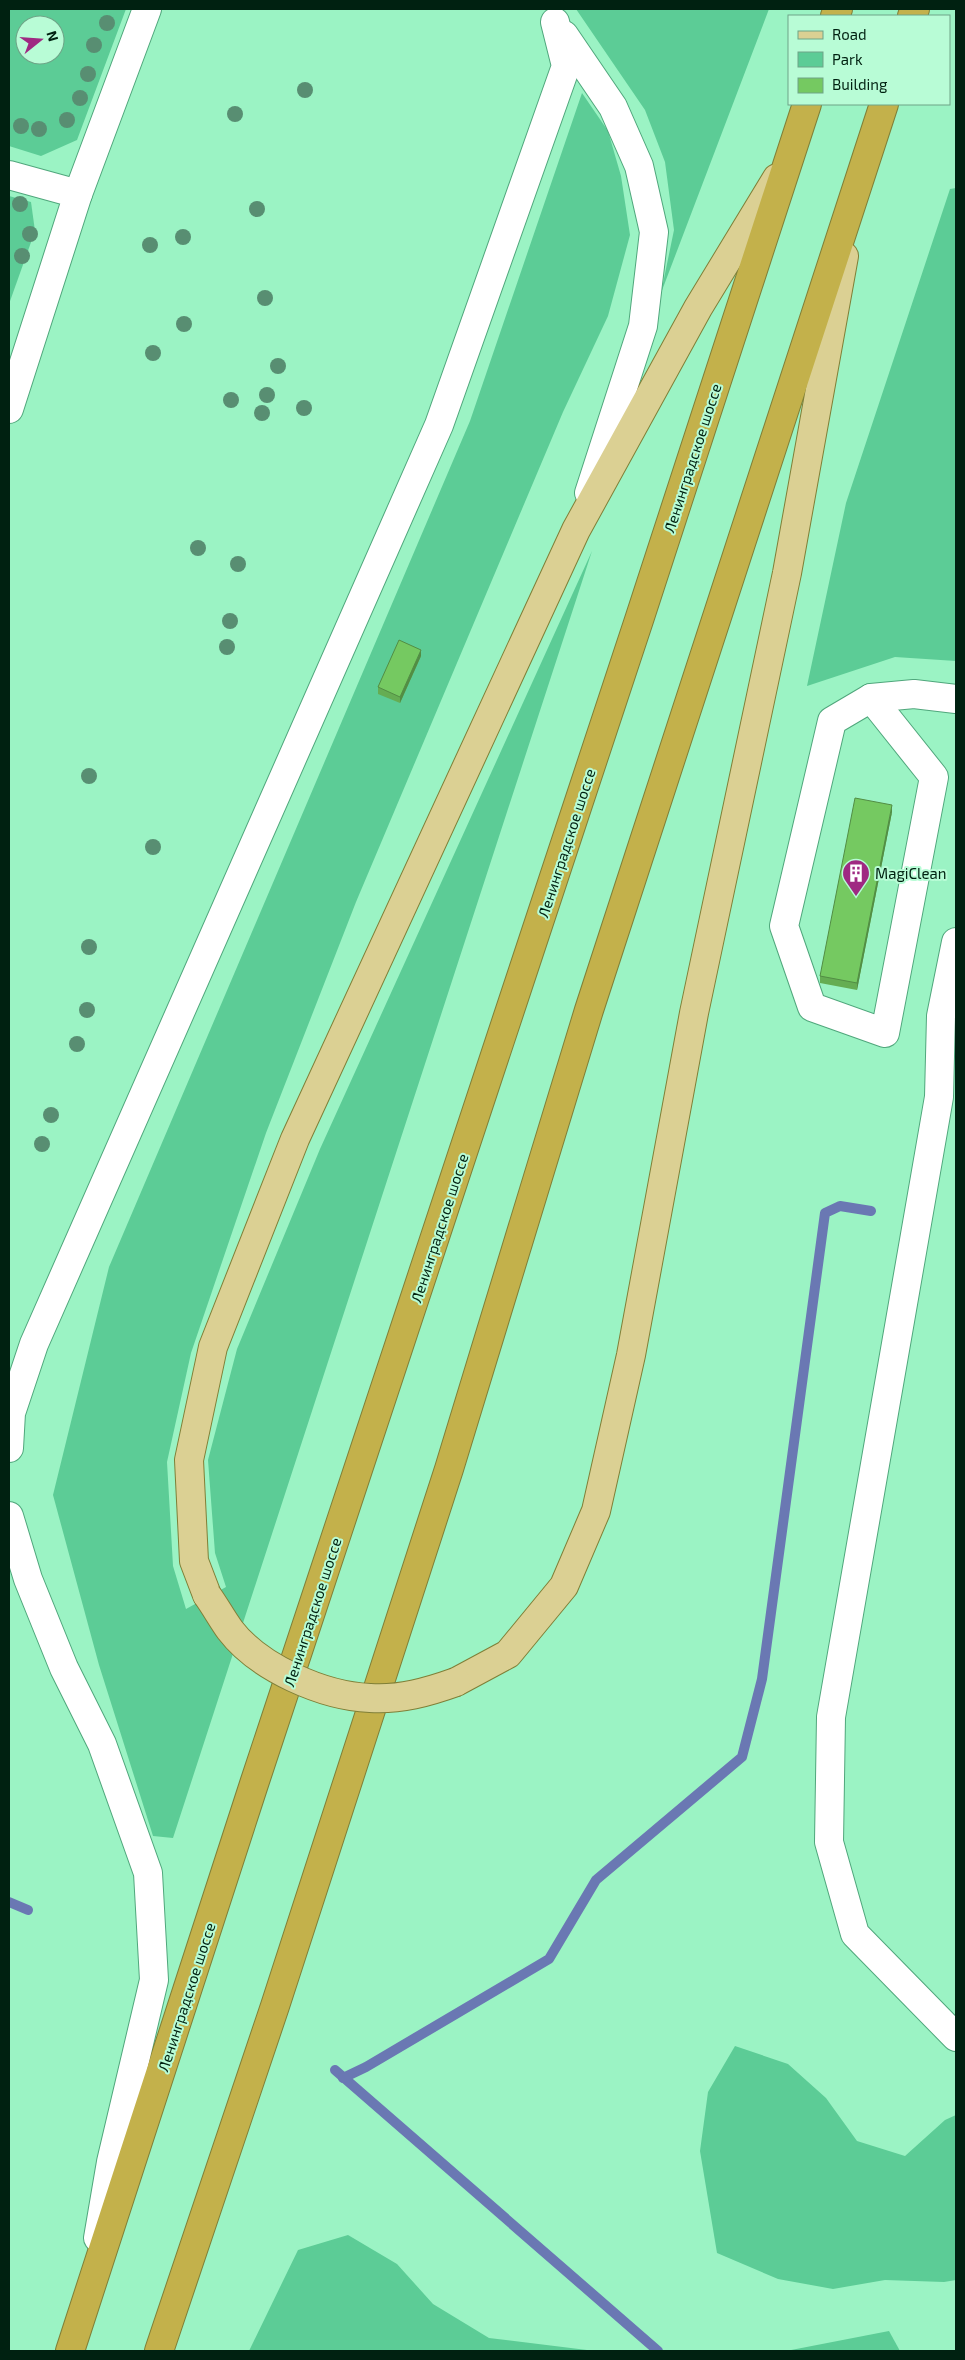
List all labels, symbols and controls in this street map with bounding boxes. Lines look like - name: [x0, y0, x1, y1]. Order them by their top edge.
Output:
- north arrow: [15, 15, 65, 65]
- legend: [788, 15, 950, 105]
- text: Road: [832, 25, 867, 43]
- text: N: [43, 29, 63, 43]
- text: Park: [832, 50, 863, 68]
- text: Building: [832, 75, 888, 93]
- street label: Ленинградское шоссе: [659, 381, 725, 535]
- street label: Ленинградское шоссе: [533, 766, 599, 920]
- building icon: MagiClean: [841, 858, 871, 897]
- place label: MagiClean: [875, 864, 947, 882]
- street label: Ленинградское шоссе: [406, 1151, 472, 1305]
- street label: Ленинградское шоссе: [279, 1535, 345, 1689]
- street label: Ленинградское шоссе: [153, 1920, 219, 2074]

